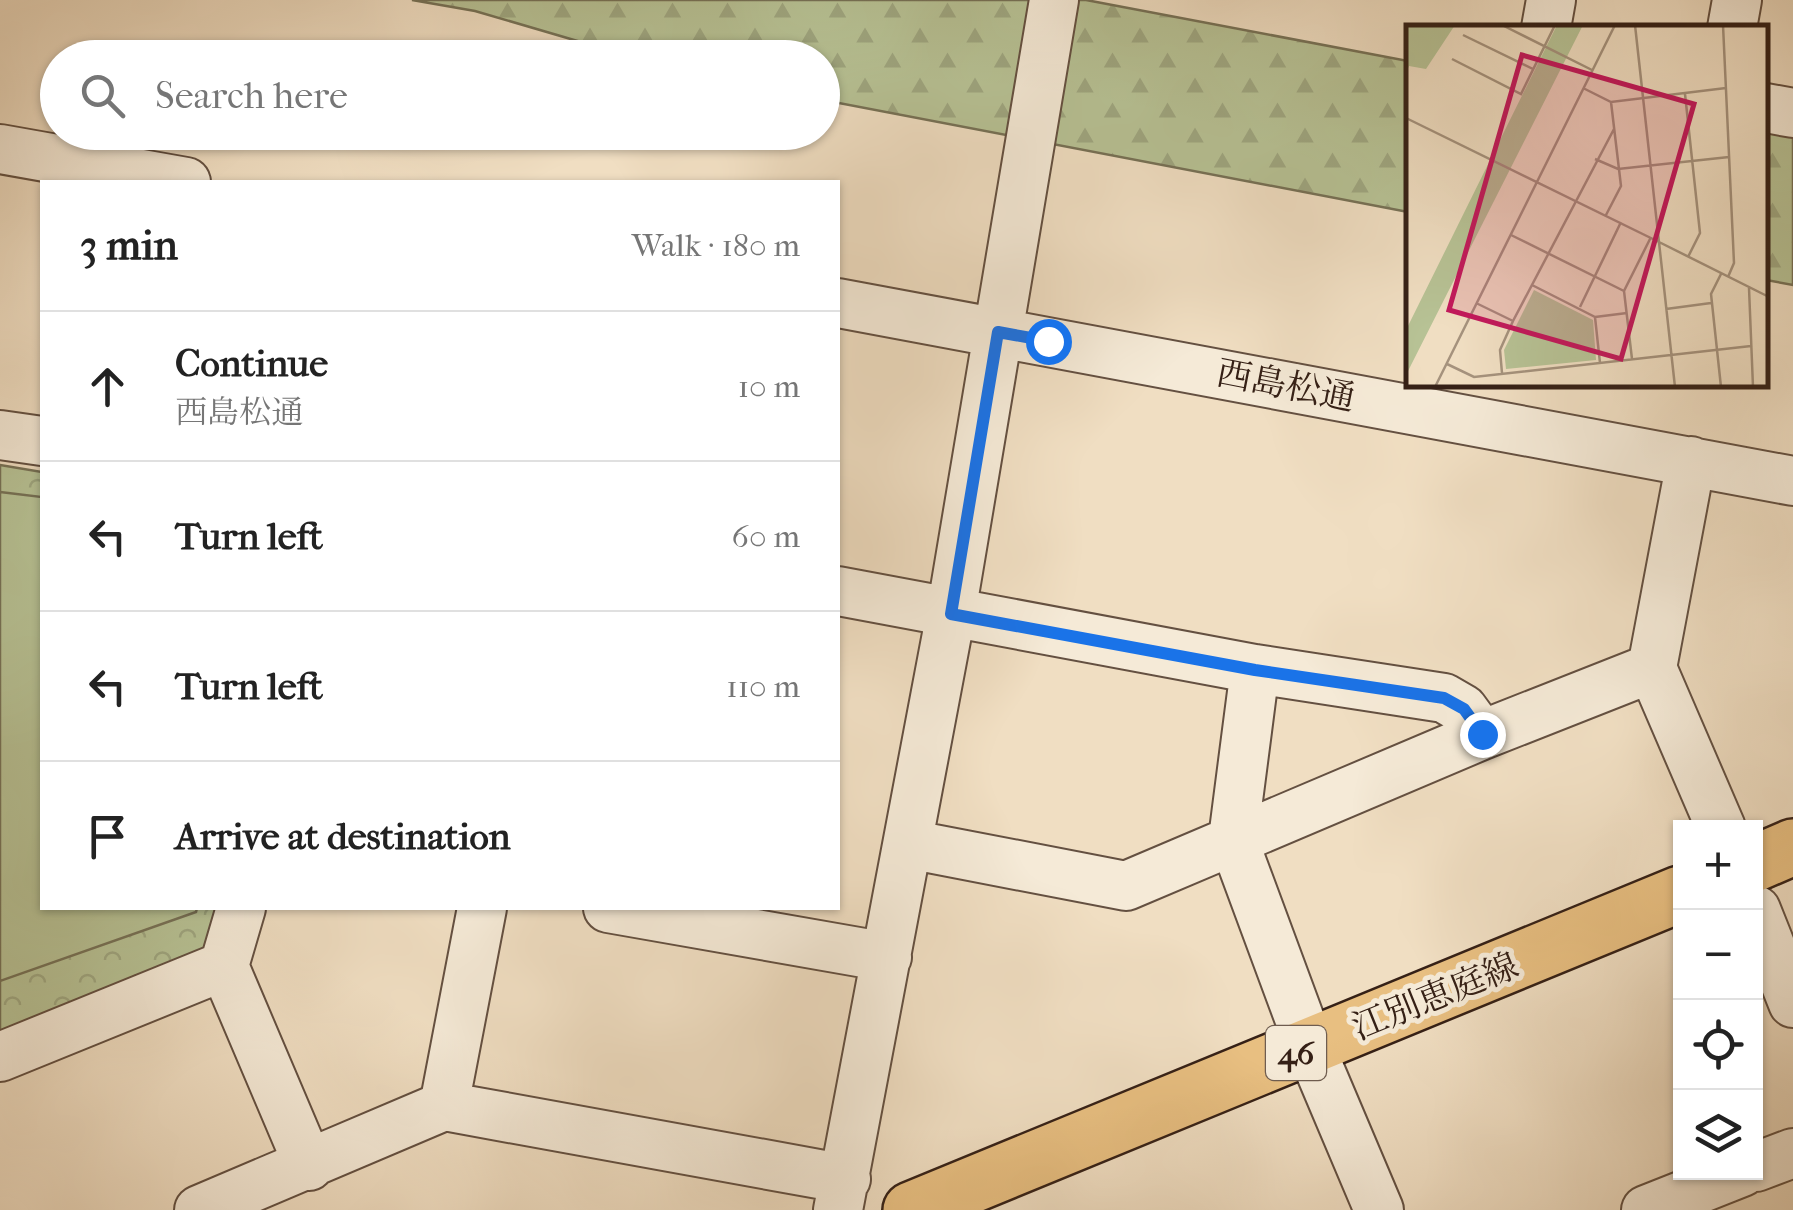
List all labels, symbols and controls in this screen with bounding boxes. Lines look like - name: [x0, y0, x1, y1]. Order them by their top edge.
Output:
- inset map: [1406, 25, 1768, 388]
- search box: [40, 40, 840, 150]
- icon: search: [75, 68, 130, 123]
- text: Search here: [155, 73, 348, 118]
- text: 3 min: [80, 221, 178, 270]
- text: Walk · 180 m: [632, 227, 800, 264]
- route start: [1026, 319, 1072, 365]
- text: Continue: [175, 341, 328, 386]
- street label: 西島松通: [1213, 352, 1359, 419]
- icon: ahead: [80, 359, 135, 414]
- text: 10 m: [738, 368, 800, 405]
- text: 西島松通: [175, 394, 303, 431]
- icon: left: [80, 509, 135, 564]
- text: Turn left: [175, 514, 323, 559]
- text: 60 m: [732, 518, 800, 555]
- icon: left: [80, 659, 135, 714]
- text: Turn left: [175, 664, 323, 709]
- text: 110 m: [726, 668, 800, 705]
- route end: [1460, 712, 1506, 758]
- icon: arrive: [80, 809, 135, 864]
- text: Arrive at destination: [175, 814, 511, 859]
- map controls: [1673, 820, 1763, 1180]
- button: +: [1673, 820, 1763, 910]
- button: −: [1673, 910, 1763, 1000]
- street label: 江別恵庭線: [1346, 945, 1524, 1048]
- button: locate: [1673, 1000, 1763, 1090]
- road number: 46: [1266, 1026, 1326, 1080]
- button: layers: [1673, 1090, 1763, 1180]

